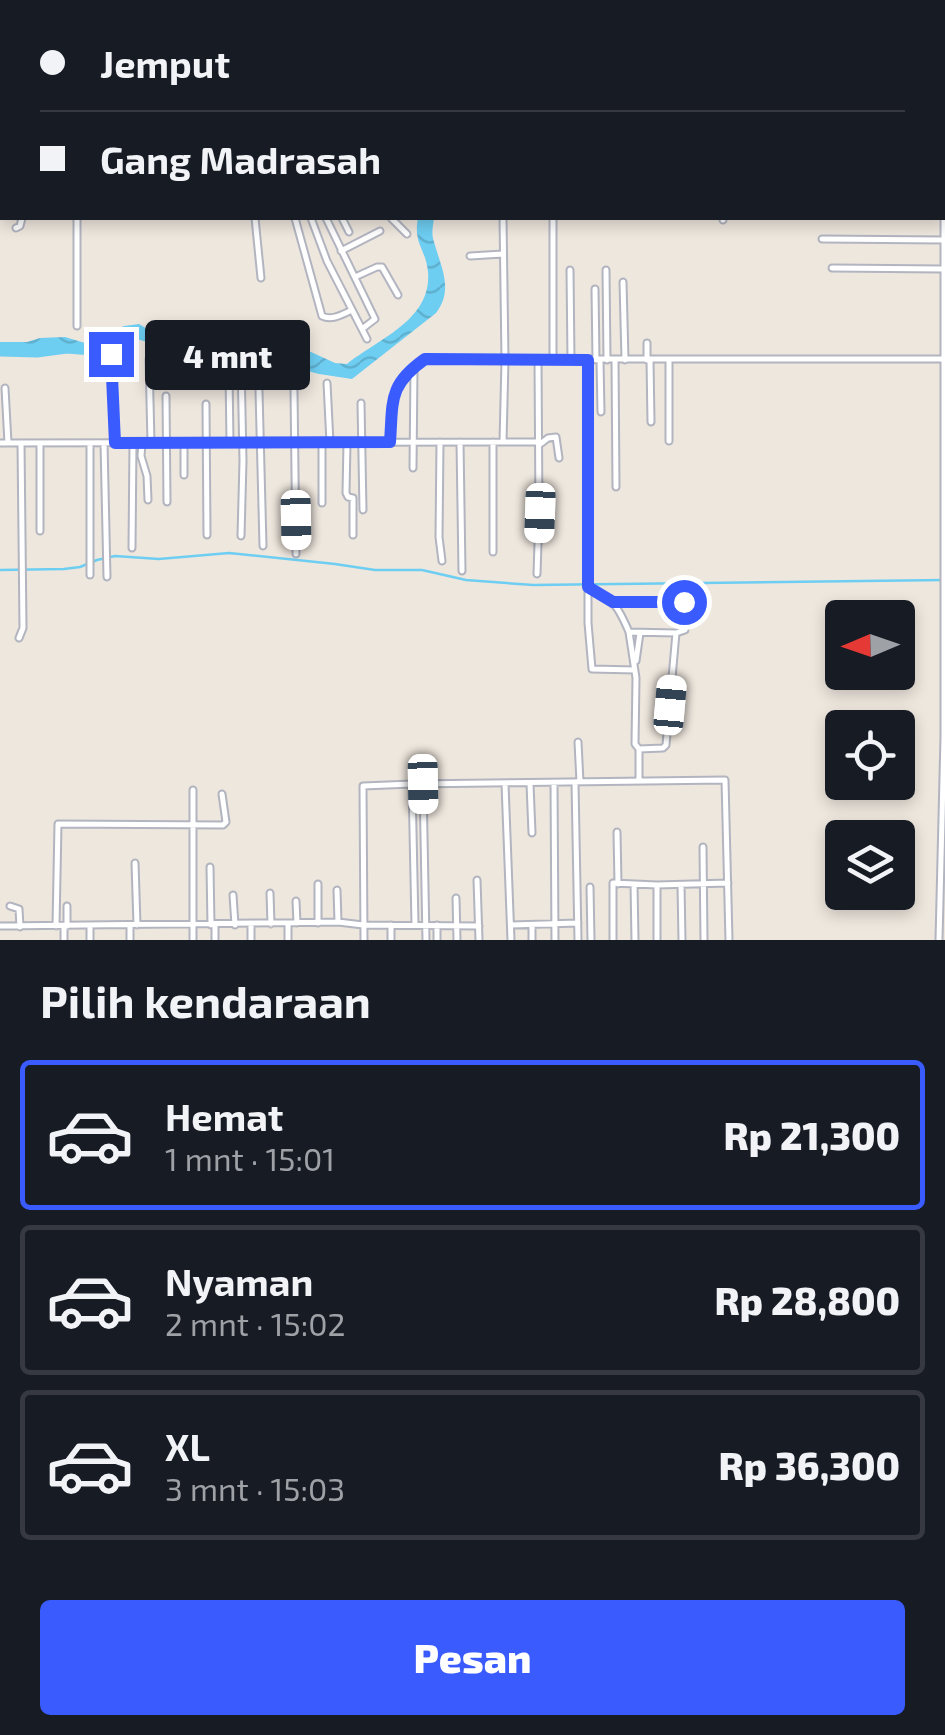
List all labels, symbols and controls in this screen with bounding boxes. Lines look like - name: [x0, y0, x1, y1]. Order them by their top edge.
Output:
- text: Jemput: [100, 40, 230, 86]
- text: Gang Madrasah: [100, 136, 381, 182]
- callout: 4 mnt: [146, 319, 311, 389]
- route end: [89, 332, 134, 377]
- text: 4 mnt: [183, 336, 272, 374]
- car: [524, 482, 556, 544]
- car: [280, 490, 312, 550]
- route start: [662, 580, 707, 625]
- north arrow: [825, 600, 915, 690]
- map controls: [825, 600, 915, 910]
- car: [652, 674, 688, 736]
- button: locate: [825, 710, 915, 800]
- car: [407, 754, 439, 814]
- button: layers: [825, 820, 915, 910]
- text: Pilih kendaraan: [40, 973, 371, 1027]
- icon: car: [45, 1090, 135, 1180]
- text: Hemat: [165, 1093, 283, 1139]
- text: Rp 21,300: [724, 1112, 900, 1158]
- text: 1 mnt · 15:01: [165, 1139, 335, 1177]
- icon: car: [45, 1255, 135, 1345]
- text: Nyaman: [165, 1258, 313, 1304]
- text: Rp 28,800: [714, 1277, 900, 1323]
- text: 2 mnt · 15:02: [165, 1304, 345, 1342]
- icon: car: [45, 1420, 135, 1510]
- text: XL: [165, 1423, 210, 1469]
- text: Rp 36,300: [719, 1442, 900, 1488]
- text: 3 mnt · 15:03: [165, 1469, 345, 1507]
- button: Pesan: [40, 1600, 905, 1715]

